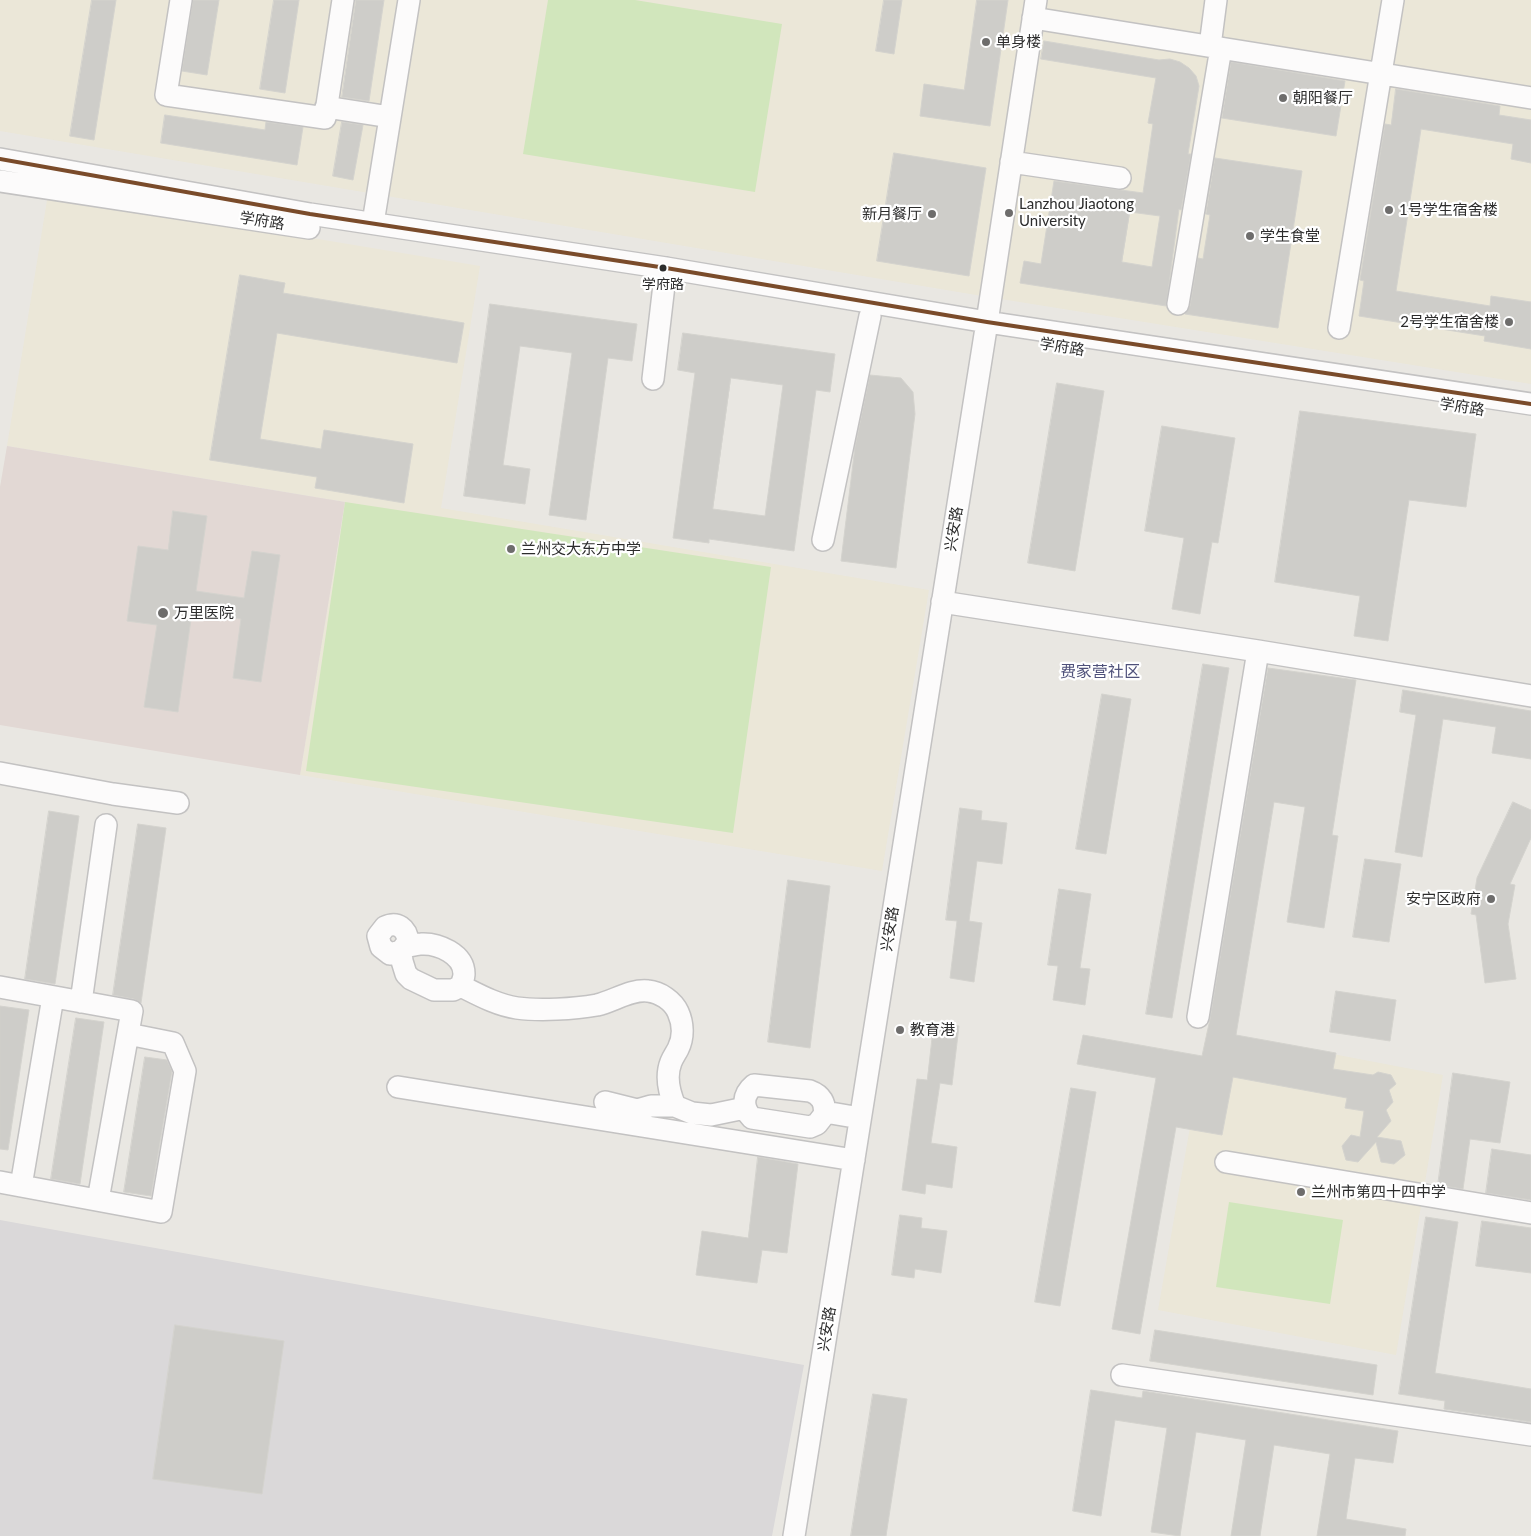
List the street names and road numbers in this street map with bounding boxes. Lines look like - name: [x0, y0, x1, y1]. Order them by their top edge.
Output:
- street label: 学府路: [238, 209, 286, 233]
- street label: 学府路: [1038, 335, 1086, 359]
- street label: 学府路: [1438, 395, 1486, 419]
- street label: 兴安路: [942, 505, 966, 553]
- street label: 兴安路: [878, 905, 902, 953]
- street label: 兴安路: [815, 1305, 839, 1353]

